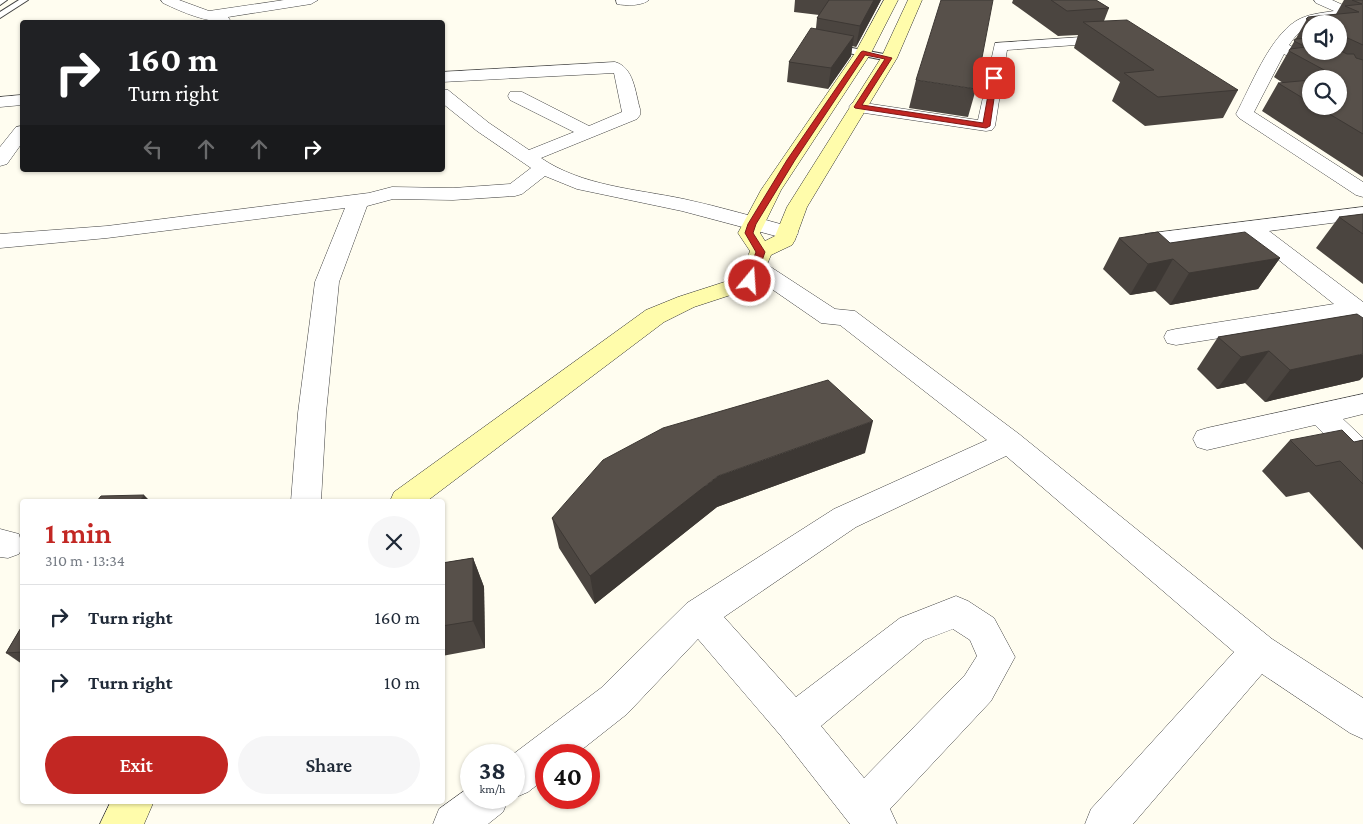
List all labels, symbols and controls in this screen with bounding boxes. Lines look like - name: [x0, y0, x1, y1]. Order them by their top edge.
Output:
- map controls: [1302, 15, 1347, 115]
- button: sound: [1302, 15, 1347, 60]
- icon: right: [45, 40, 110, 105]
- text: 160 m: [128, 40, 218, 79]
- pin: [973, 57, 1015, 99]
- icon: arrive: [980, 64, 1008, 92]
- button: search: [1302, 70, 1347, 115]
- text: Turn right: [128, 81, 219, 106]
- icon: left: [139, 135, 167, 163]
- icon: ahead: [192, 135, 220, 163]
- icon: ahead: [245, 135, 273, 163]
- icon: right: [298, 135, 326, 163]
- position arrow: [723, 254, 775, 306]
- text: 1 min: [45, 516, 112, 549]
- button: close: [368, 516, 420, 568]
- text: 310 m · 13:34: [45, 552, 125, 569]
- icon: right: [45, 603, 73, 631]
- text: Turn right: [88, 607, 173, 628]
- text: 160 m: [374, 607, 420, 628]
- icon: right: [45, 668, 73, 696]
- text: Turn right: [88, 672, 173, 693]
- text: 10 m: [384, 672, 420, 693]
- button: Exit: [45, 736, 228, 794]
- button: Share: [238, 736, 420, 794]
- speed limit sign: 40: [535, 744, 600, 809]
- text: 38: [479, 757, 506, 784]
- text: km/h: [480, 782, 505, 796]

